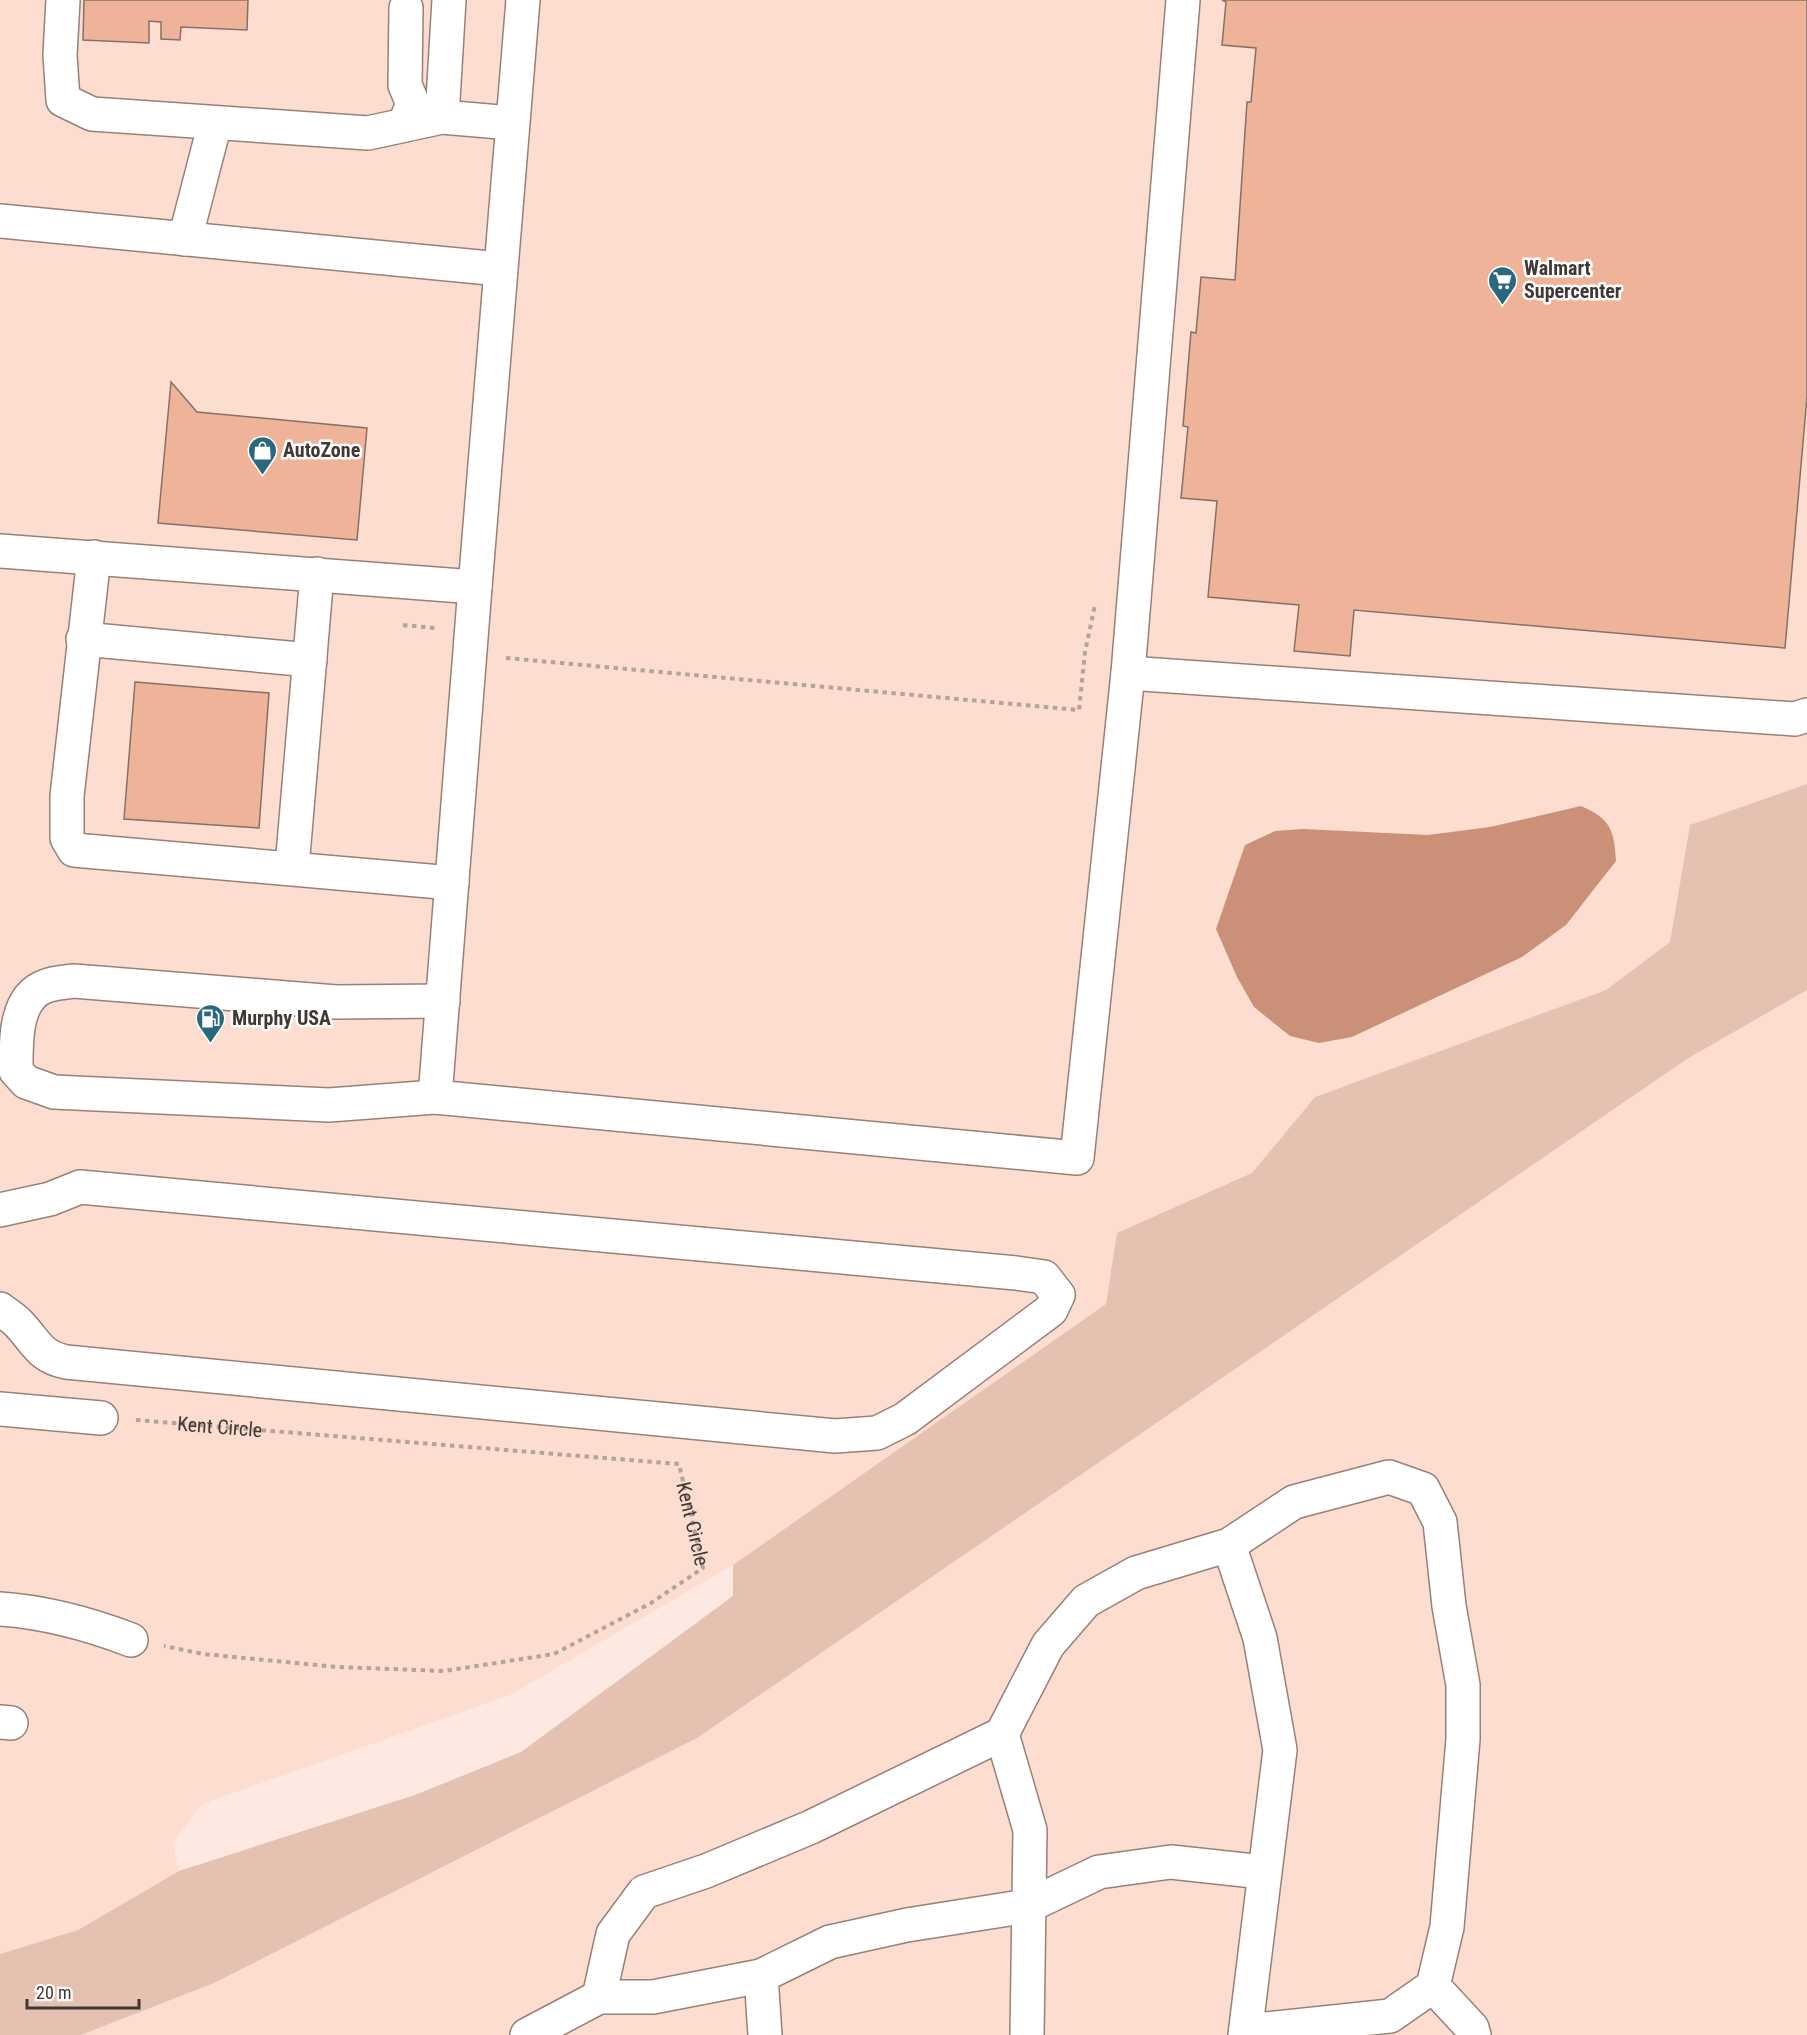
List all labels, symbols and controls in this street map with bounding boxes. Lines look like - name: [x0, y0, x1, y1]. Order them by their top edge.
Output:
- place label: Walmart Supercenter: [1524, 256, 1622, 303]
- supermarket icon: Walmart Supercenter: [1487, 264, 1519, 306]
- shop icon: AutoZone: [246, 434, 278, 476]
- place label: AutoZone: [283, 438, 360, 462]
- fuel station icon: Murphy USA: [195, 1002, 227, 1044]
- place label: Murphy USA: [232, 1006, 331, 1030]
- street label: Kent Circle: [176, 1411, 263, 1442]
- street label: Kent Circle: [671, 1479, 714, 1568]
- scale bar: [27, 1972, 140, 2010]
- text: 20 m: [36, 1982, 71, 2003]

